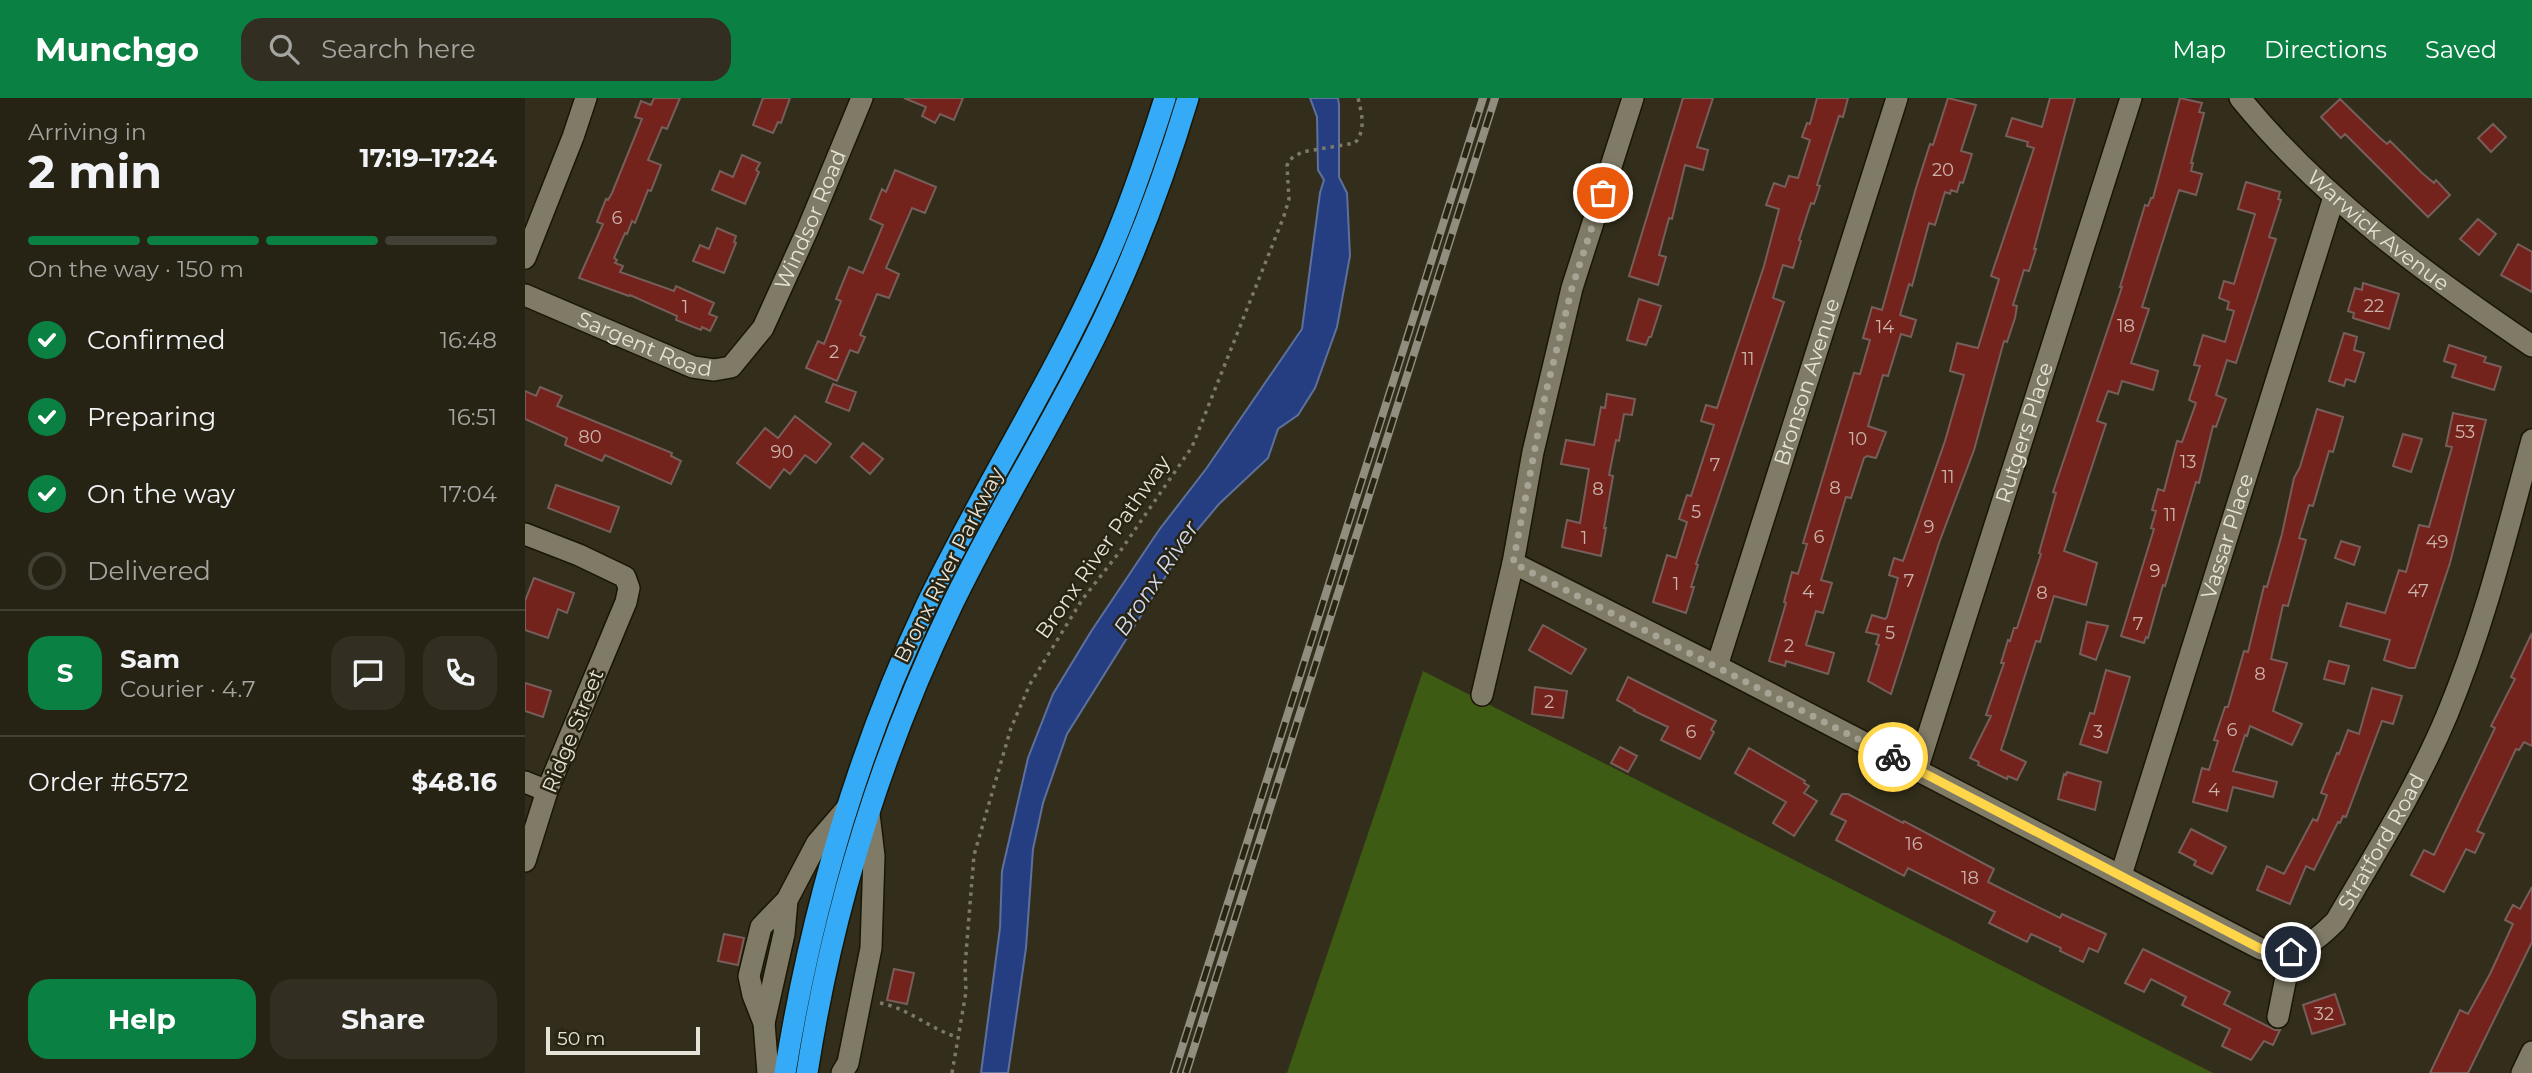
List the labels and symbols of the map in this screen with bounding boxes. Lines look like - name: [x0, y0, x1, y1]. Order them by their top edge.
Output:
- street label: Windsor Road: [769, 146, 851, 293]
- house number: 20: [1932, 159, 1954, 181]
- pin: [1573, 163, 1633, 223]
- street label: Warwick Avenue: [2302, 165, 2454, 296]
- house number: 6: [612, 207, 623, 229]
- street label: Bronson Avenue: [1768, 295, 1845, 468]
- house number: 22: [2364, 295, 2384, 317]
- house number: 1: [682, 296, 688, 318]
- street label: Sargent Road: [574, 306, 714, 382]
- house number: 18: [2117, 315, 2135, 337]
- house number: 14: [1876, 316, 1894, 338]
- house number: 2: [829, 341, 839, 363]
- house number: 11: [1742, 348, 1755, 370]
- street label: Rutgers Place: [1990, 359, 2058, 506]
- house number: 53: [2455, 421, 2475, 443]
- house number: 80: [578, 426, 602, 448]
- house number: 10: [1849, 428, 1867, 450]
- house number: 90: [771, 441, 793, 463]
- street label: Bronx River Pathway: [1030, 451, 1176, 643]
- house number: 13: [2180, 451, 2196, 473]
- house number: 7: [1710, 454, 1720, 476]
- street label: Bronx River Parkway: [889, 463, 1009, 666]
- house number: 11: [1942, 466, 1955, 488]
- street label: Vassar Place: [2195, 470, 2258, 602]
- house number: 8: [1829, 477, 1841, 499]
- house number: 8: [1592, 478, 1604, 500]
- house number: 5: [1691, 501, 1701, 523]
- house number: 11: [2164, 504, 2177, 526]
- water label: Bronx River: [1107, 515, 1205, 641]
- house number: 9: [1924, 516, 1935, 538]
- house number: 6: [1814, 526, 1825, 548]
- house number: 1: [1581, 527, 1587, 549]
- house number: 49: [2426, 531, 2448, 553]
- house number: 9: [2150, 560, 2161, 582]
- house number: 7: [1904, 570, 1914, 592]
- house number: 1: [1673, 573, 1679, 595]
- house number: 47: [2407, 580, 2429, 602]
- house number: 4: [1802, 581, 1814, 603]
- house number: 8: [2036, 582, 2048, 604]
- house number: 7: [2133, 613, 2143, 635]
- house number: 5: [1885, 622, 1895, 644]
- house number: 2: [1784, 635, 1794, 657]
- house number: 8: [2254, 663, 2266, 685]
- street label: Ridge Street: [536, 665, 609, 796]
- house number: 2: [1544, 691, 1554, 713]
- house number: 6: [2227, 719, 2238, 741]
- house number: 6: [1686, 721, 1697, 743]
- house number: 3: [2093, 721, 2103, 743]
- courier: [1858, 722, 1928, 792]
- street label: Stratford Road: [2332, 769, 2430, 914]
- house number: 4: [2208, 779, 2220, 801]
- house number: 16: [1905, 833, 1923, 855]
- house number: 18: [1961, 867, 1979, 889]
- pin: [2261, 922, 2321, 982]
- house number: 32: [2314, 1003, 2334, 1025]
- scale bar: [546, 1024, 700, 1056]

